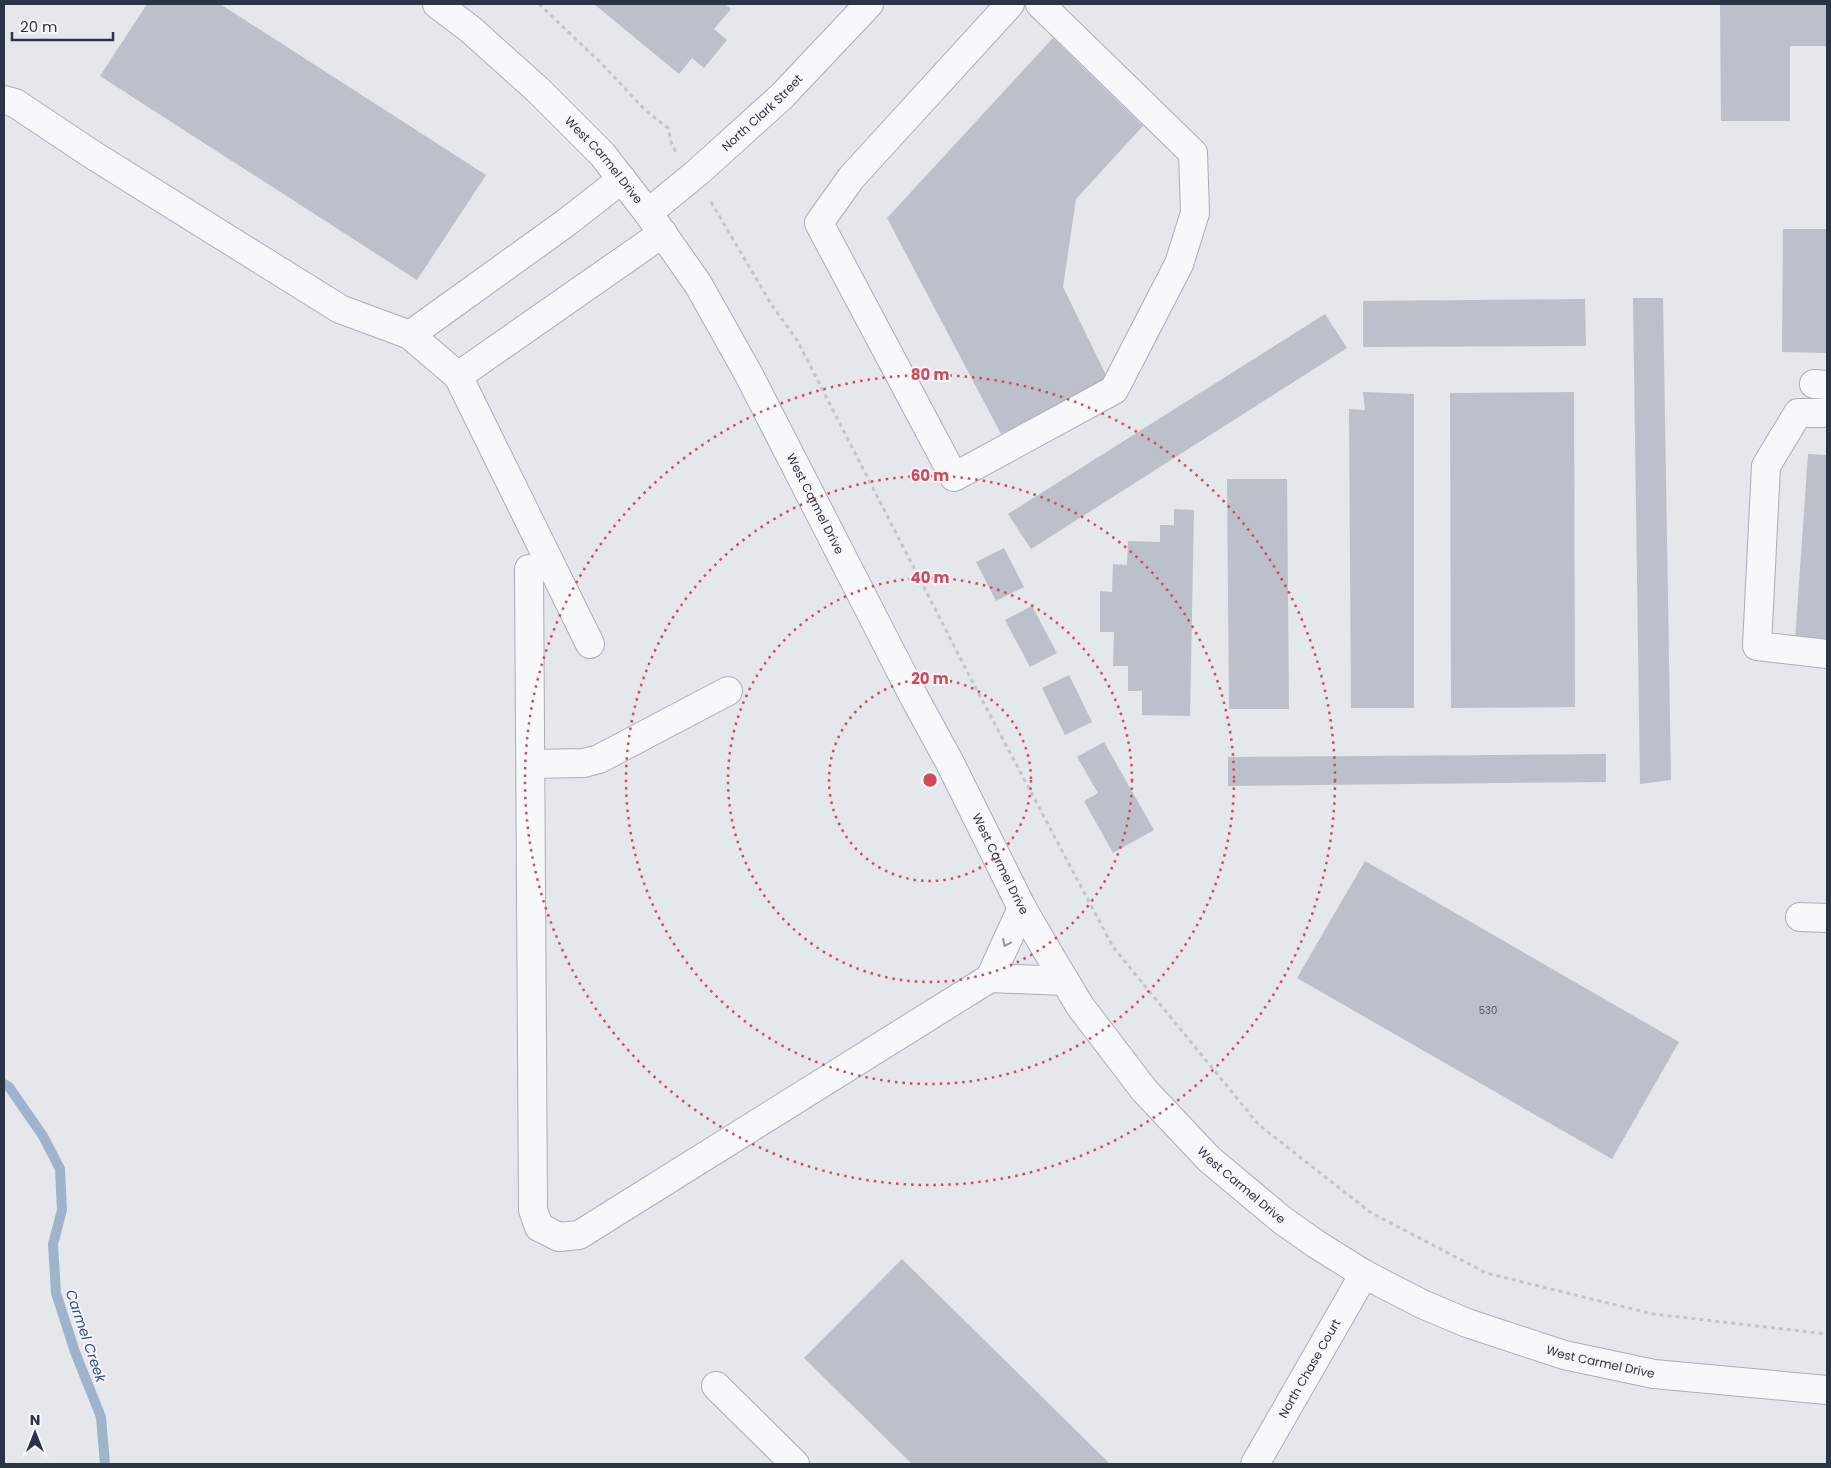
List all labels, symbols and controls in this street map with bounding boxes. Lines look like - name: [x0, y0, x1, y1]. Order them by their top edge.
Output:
- scale bar: [12, 10, 114, 42]
- text: 20 m: [20, 16, 58, 37]
- street label: North Clark Street: [718, 70, 806, 155]
- street label: West Carmel Drive: [561, 112, 647, 207]
- text: 80 m: [911, 364, 949, 385]
- street label: West Carmel Drive: [783, 450, 848, 557]
- text: 60 m: [911, 465, 949, 486]
- text: 40 m: [910, 567, 950, 588]
- text: 20 m: [911, 668, 949, 689]
- centre of rings: [921, 771, 939, 789]
- street label: West Carmel Drive: [968, 810, 1033, 918]
- one-way arrow: [1002, 938, 1012, 947]
- house number: 530: [1479, 1003, 1497, 1018]
- street label: West Carmel Drive: [1194, 1143, 1289, 1227]
- water label: Carmel Creek: [61, 1287, 111, 1386]
- street label: North Chase Court: [1274, 1316, 1344, 1421]
- street label: West Carmel Drive: [1544, 1341, 1656, 1382]
- north arrow: [10, 1408, 60, 1458]
- text: N: [30, 1410, 40, 1430]

